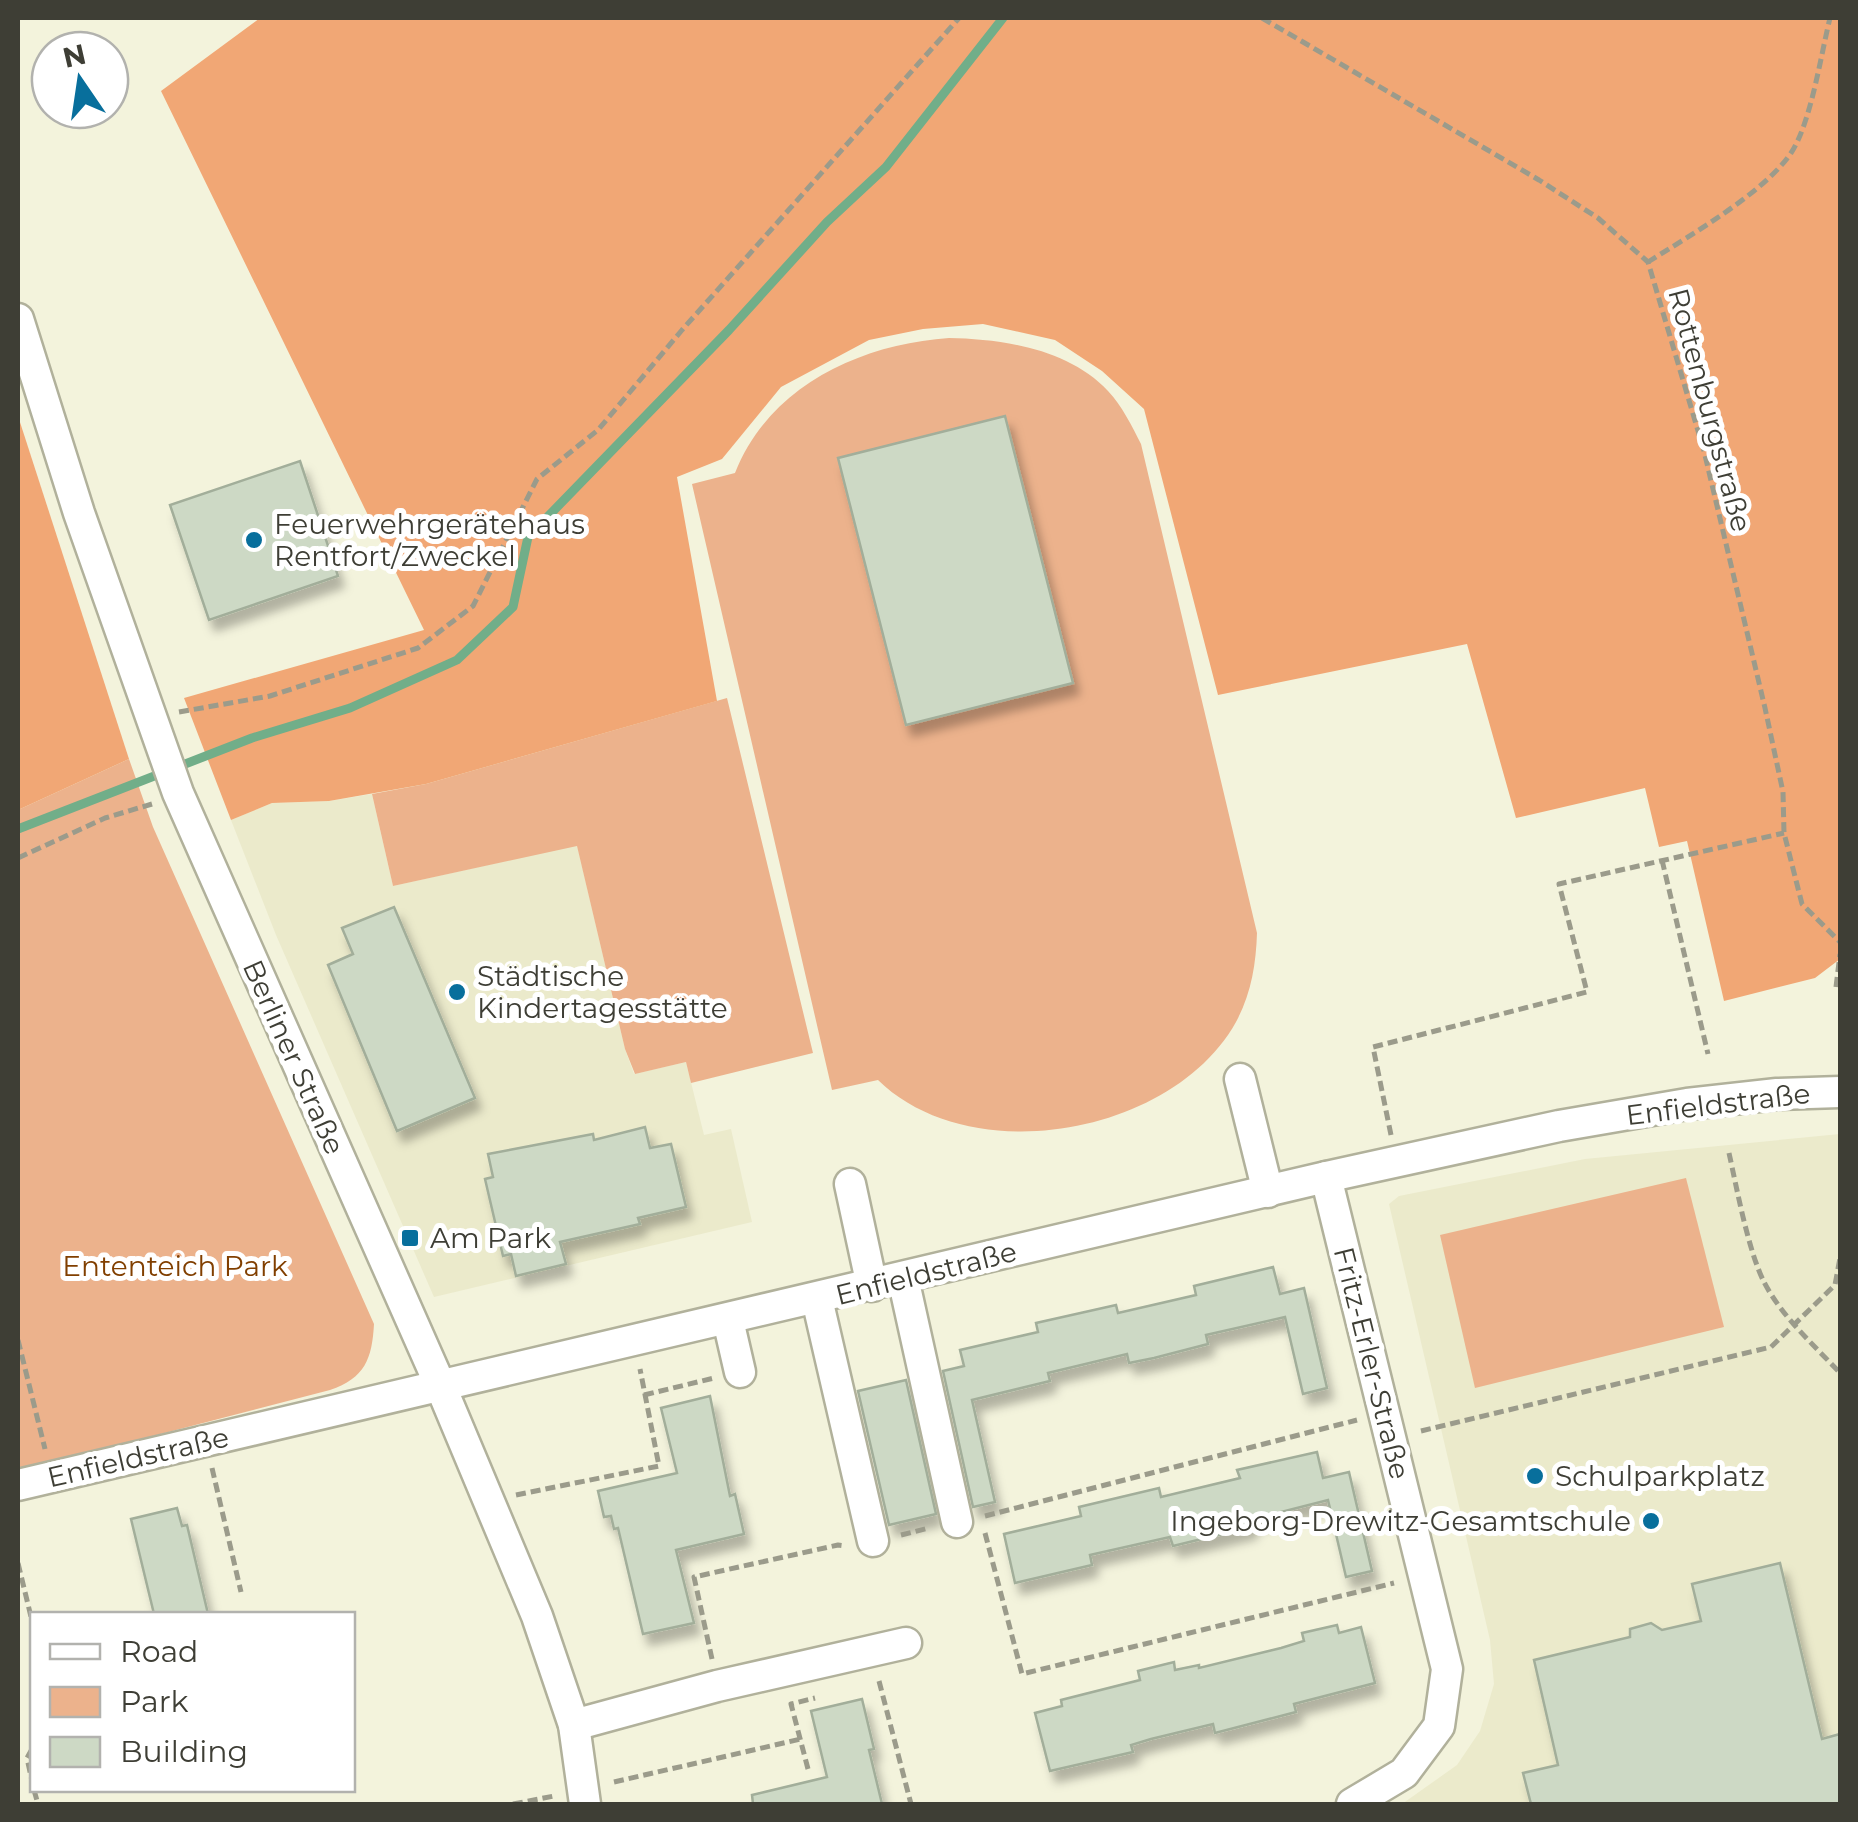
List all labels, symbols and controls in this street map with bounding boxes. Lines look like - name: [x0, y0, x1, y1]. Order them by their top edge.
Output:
- north arrow: [30, 30, 130, 130]
- text: N: [60, 37, 89, 75]
- street label: Rottenburgstraße: [1661, 285, 1759, 535]
- place label: Feuerwehrgerätehaus Rentfort/Zweckel: [274, 507, 585, 573]
- marker: Feuerwehrgerätehaus Rentfort/Zweckel: [243, 529, 265, 551]
- street label: Berliner Straße: [236, 954, 352, 1160]
- place label: Städtische Kindertagesstätte: [477, 959, 728, 1025]
- marker: Städtische Kindertagesstätte: [446, 981, 468, 1003]
- street label: Enfieldstraße: [1624, 1076, 1812, 1132]
- place label: Am Park: [430, 1221, 551, 1255]
- marker: Am Park: [399, 1227, 421, 1249]
- street label: Enfieldstraße: [832, 1234, 1020, 1312]
- street label: Fritz-Erler-Straße: [1327, 1243, 1417, 1483]
- park label: Ententeich Park: [62, 1249, 288, 1283]
- street label: Enfieldstraße: [44, 1420, 232, 1494]
- place label: Schulparkplatz: [1555, 1459, 1765, 1493]
- marker: Schulparkplatz: [1524, 1465, 1546, 1487]
- place label: Ingeborg-Drewitz-Gesamtschule: [1170, 1504, 1631, 1538]
- marker: Ingeborg-Drewitz-Gesamtschule: [1640, 1510, 1662, 1532]
- legend: [30, 1612, 355, 1792]
- text: Road: [120, 1633, 198, 1670]
- text: Park: [120, 1683, 189, 1720]
- text: Building: [120, 1733, 248, 1770]

